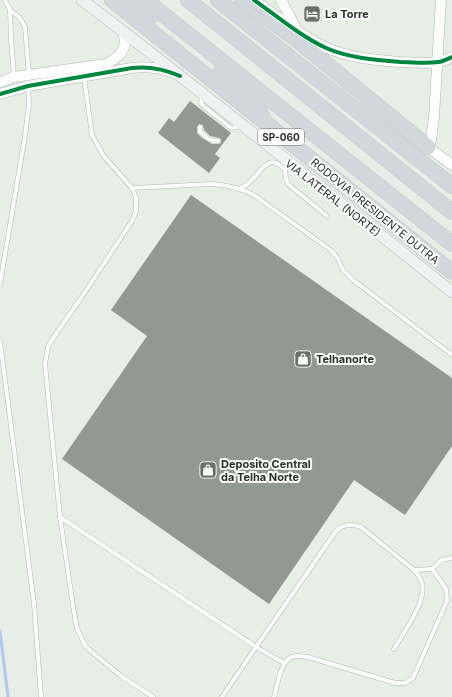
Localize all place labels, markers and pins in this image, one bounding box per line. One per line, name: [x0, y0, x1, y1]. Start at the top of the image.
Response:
hotel icon: La Torre: [302, 4, 322, 24]
place label: La Torre: [325, 7, 369, 21]
shop icon: Telhanorte: [293, 349, 313, 369]
place label: Telhanorte: [316, 352, 374, 366]
place label: Deposito Central da Telha Norte: [221, 457, 311, 484]
shop icon: Deposito Central da Telha Norte: [198, 460, 218, 480]

